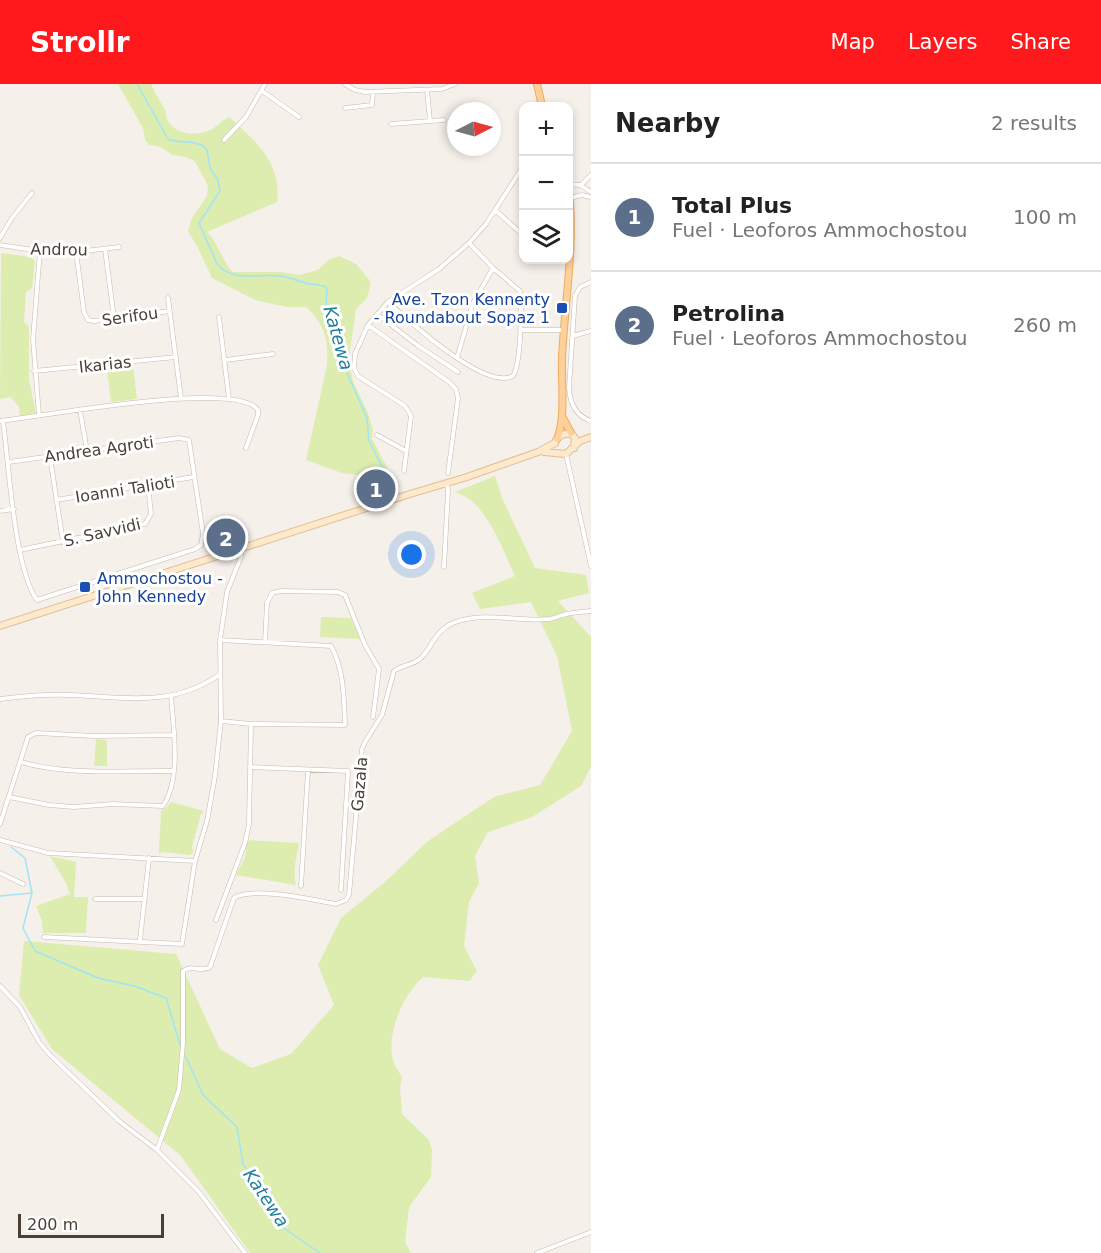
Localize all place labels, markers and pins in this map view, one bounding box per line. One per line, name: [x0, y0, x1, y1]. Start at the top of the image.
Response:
place label: Ave. Tzon Kennenty - Roundabout Sopaz 1: [374, 290, 550, 327]
marker: Ave. Tzon Kennenty - Roundabout Sopaz 1: [555, 301, 569, 315]
pin: 1: [356, 466, 395, 512]
pin: 2: [206, 516, 246, 560]
place label: Ammochostou - John Kennedy: [96, 569, 223, 606]
marker: Ammochostou - John Kennedy: [78, 580, 92, 594]

